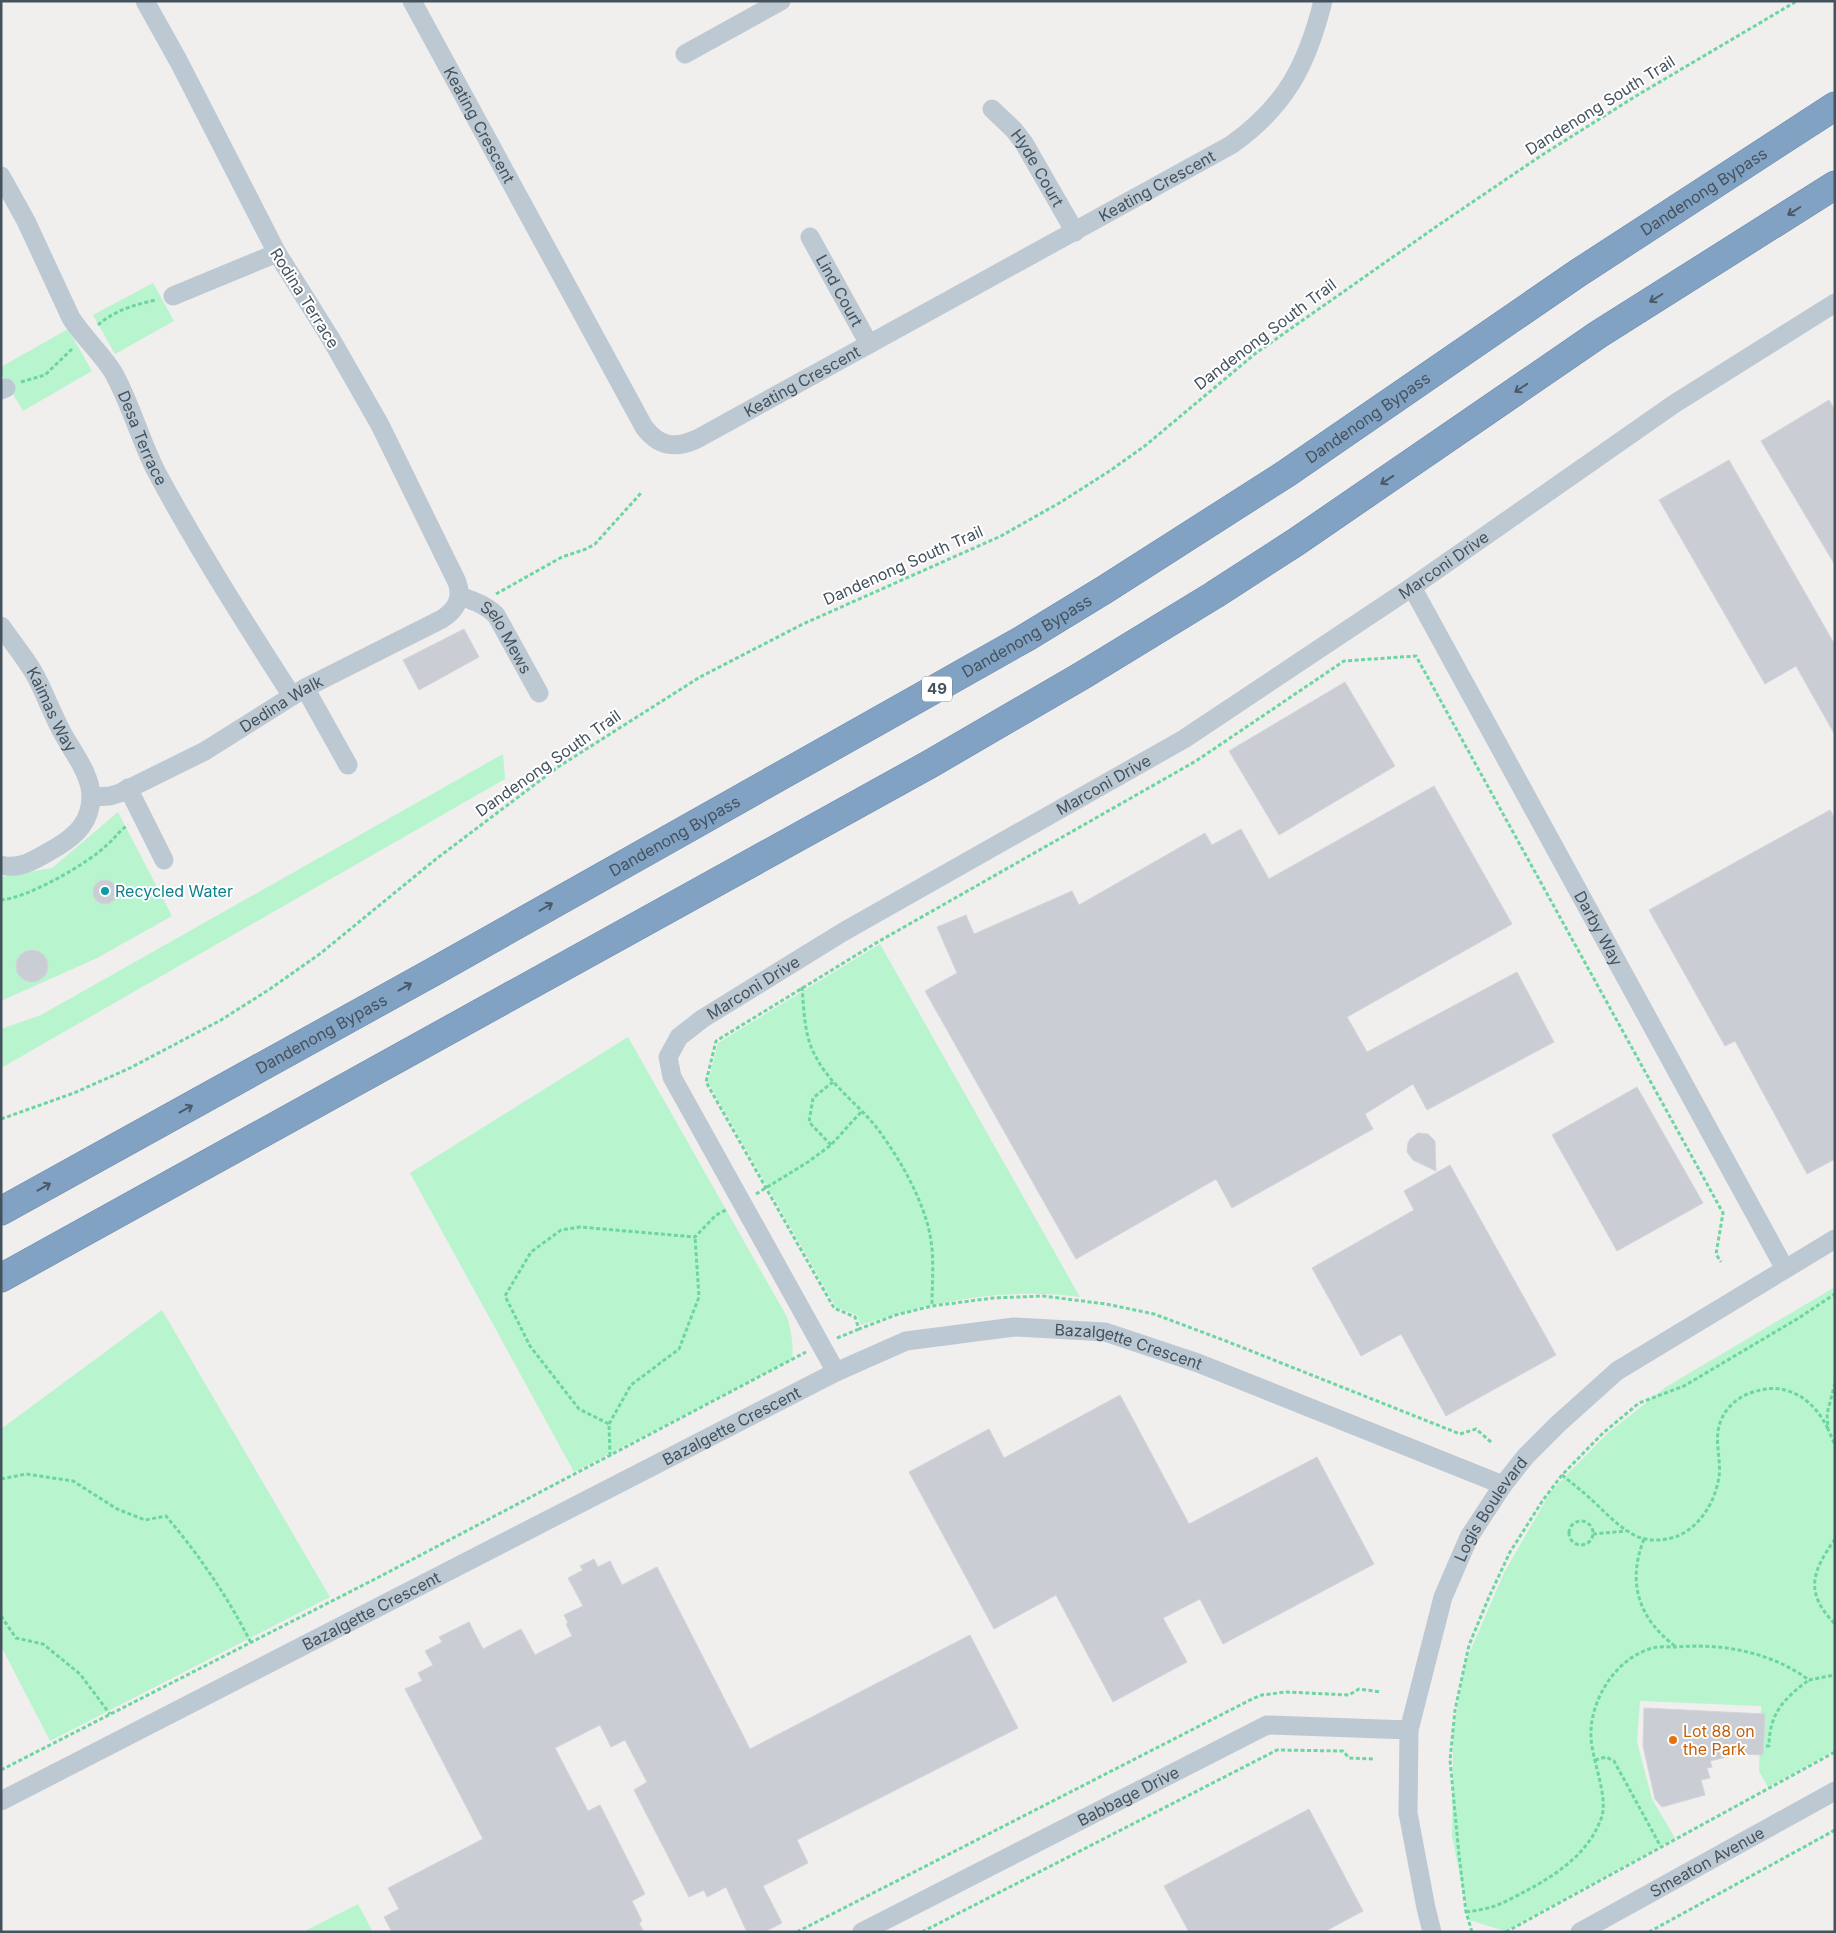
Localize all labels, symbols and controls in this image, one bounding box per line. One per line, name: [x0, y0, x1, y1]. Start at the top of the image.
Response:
street label: Dandenong South Trail: [1522, 51, 1678, 159]
street label: Keating Crescent: [440, 63, 519, 187]
street label: Hyde Court: [1007, 125, 1068, 210]
street label: Dandenong Bypass: [1636, 143, 1771, 240]
street label: Keating Crescent: [1095, 146, 1218, 226]
one-way arrow: [1787, 206, 1801, 216]
street label: Rodina Terrace: [266, 244, 344, 352]
street label: Lind Court: [812, 251, 867, 330]
street label: Dandenong South Trail: [1190, 274, 1340, 394]
one-way arrow: [1650, 293, 1664, 303]
street label: Keating Crescent: [740, 341, 864, 421]
street label: Dandenong Bypass: [1301, 368, 1434, 467]
one-way arrow: [1514, 383, 1528, 393]
street label: Desa Terrace: [114, 387, 172, 489]
one-way arrow: [1380, 475, 1394, 485]
street label: Dandenong South Trail: [820, 521, 986, 609]
street label: Marconi Drive: [1395, 527, 1493, 603]
street label: Dandenong Bypass: [958, 590, 1095, 682]
street label: Selo Mews: [477, 596, 536, 677]
street label: Kaimas Way: [23, 663, 81, 756]
street label: Dedina Walk: [236, 671, 326, 737]
road number: 49: [922, 676, 952, 702]
street label: Dandenong South Trail: [472, 705, 624, 821]
street label: Marconi Drive: [1053, 750, 1154, 819]
street label: Dandenong Bypass: [605, 791, 744, 881]
place label: Recycled Water: [115, 881, 233, 901]
marker: Recycled Water: [99, 885, 111, 897]
street label: Darby Way: [1570, 887, 1627, 969]
one-way arrow: [539, 902, 553, 912]
street label: Marconi Drive: [703, 951, 803, 1024]
one-way arrow: [397, 982, 412, 992]
street label: Dandenong Bypass: [252, 989, 391, 1078]
one-way arrow: [179, 1103, 193, 1113]
one-way arrow: [36, 1182, 51, 1191]
street label: Bazalgette Crescent: [1054, 1319, 1205, 1374]
street label: Bazalgette Crescent: [659, 1382, 804, 1470]
street label: Logis Boulevard: [1450, 1453, 1532, 1565]
street label: Bazalgette Crescent: [299, 1567, 443, 1655]
place label: Lot 88 on the Park: [1683, 1721, 1755, 1759]
marker: Lot 88 on the Park: [1667, 1734, 1679, 1746]
street label: Babbage Drive: [1074, 1762, 1182, 1830]
street label: Smeaton Avenue: [1646, 1822, 1768, 1901]

